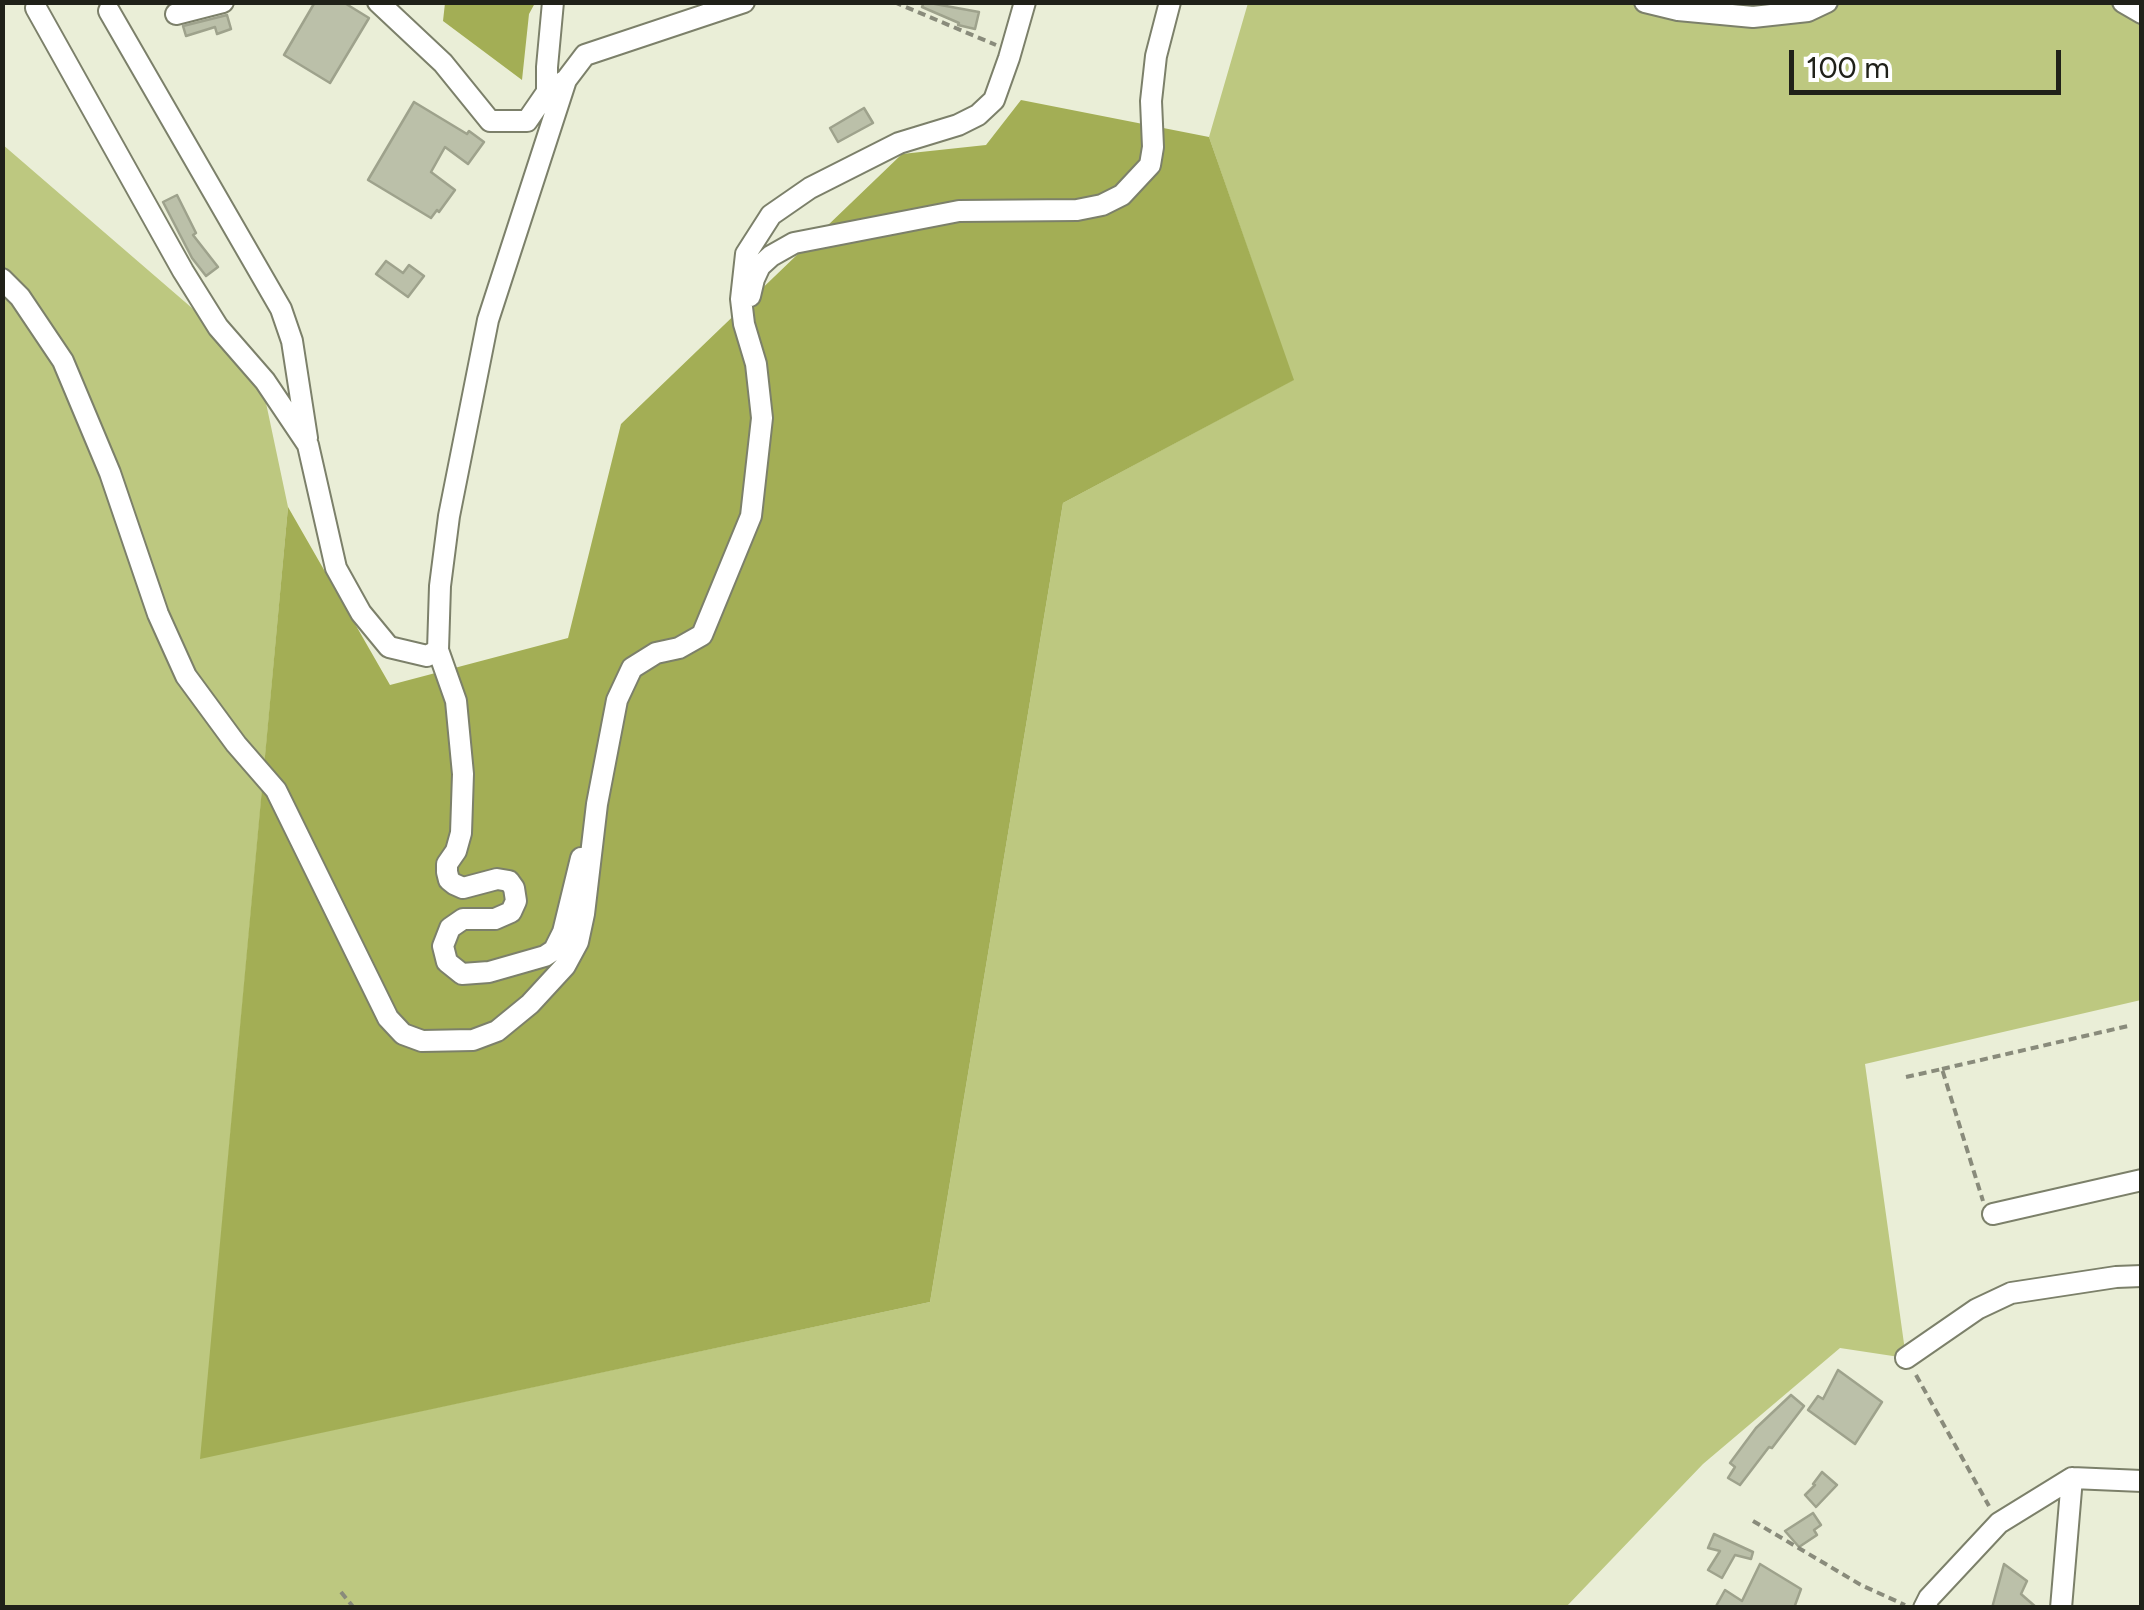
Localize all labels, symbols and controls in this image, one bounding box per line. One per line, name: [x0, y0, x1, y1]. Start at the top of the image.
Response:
scale bar: [1794, 30, 2066, 92]
text: 100 m: [1806, 49, 1890, 86]

